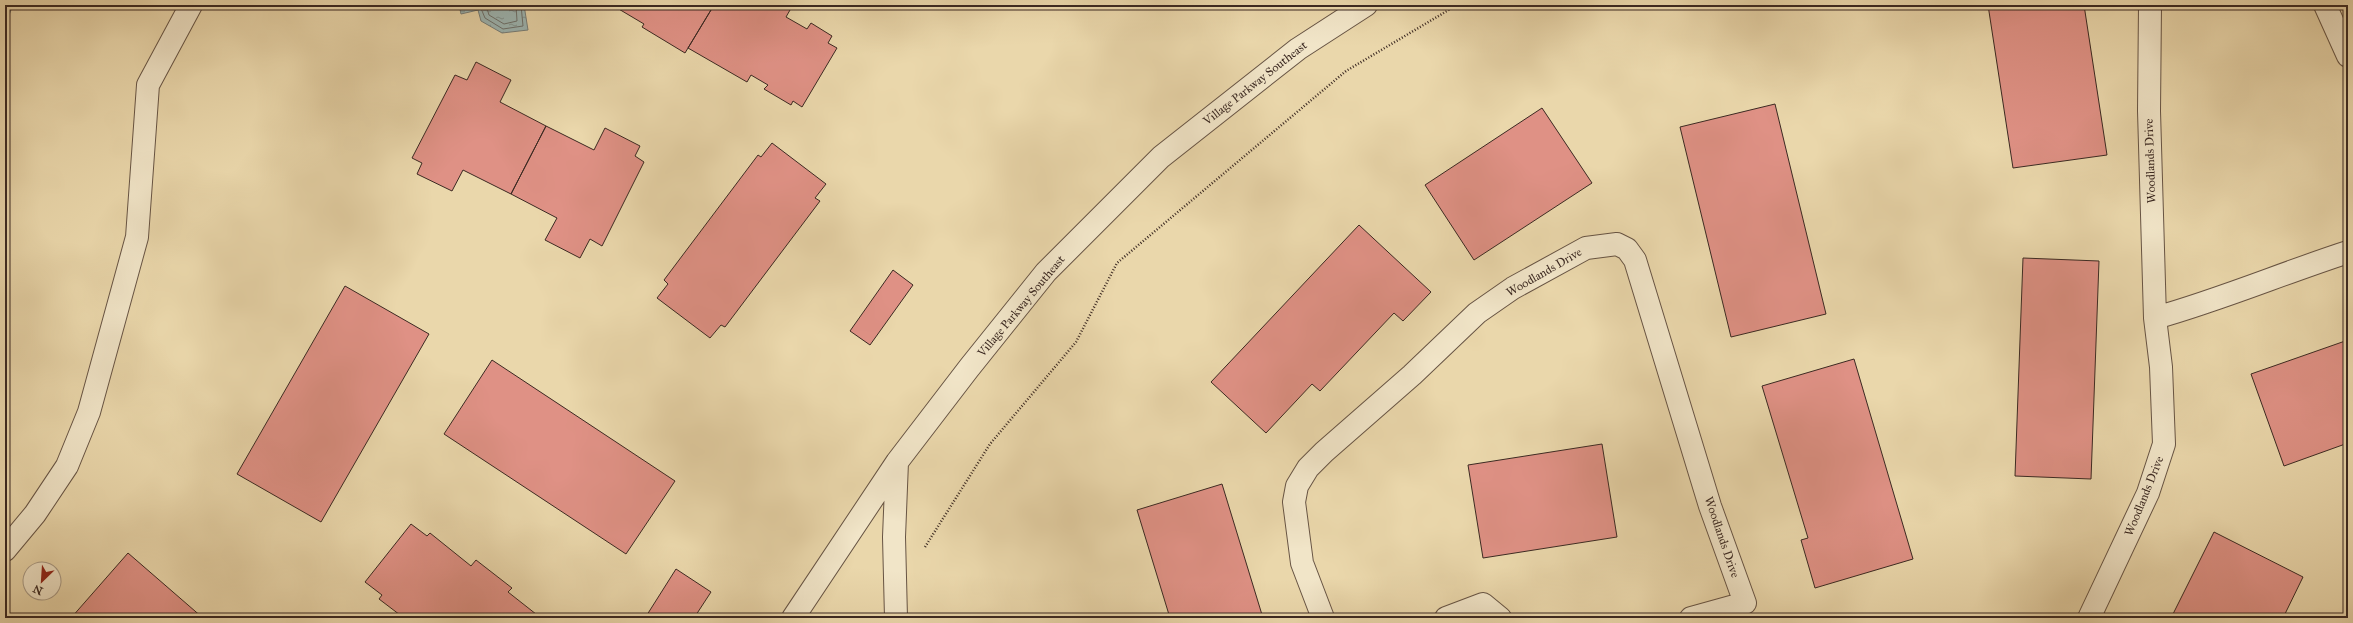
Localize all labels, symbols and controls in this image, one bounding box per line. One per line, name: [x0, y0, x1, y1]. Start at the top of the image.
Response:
street label: Village Parkway Southeast: [1199, 38, 1311, 129]
street label: Woodlands Drive: [2142, 118, 2158, 204]
street label: Woodlands Drive: [1504, 245, 1584, 299]
street label: Village Parkway Southeast: [974, 252, 1069, 361]
street label: Woodlands Drive: [2122, 454, 2166, 538]
street label: Woodlands Drive: [1702, 495, 1742, 579]
north arrow: [22, 561, 62, 601]
text: N: [30, 581, 45, 597]

